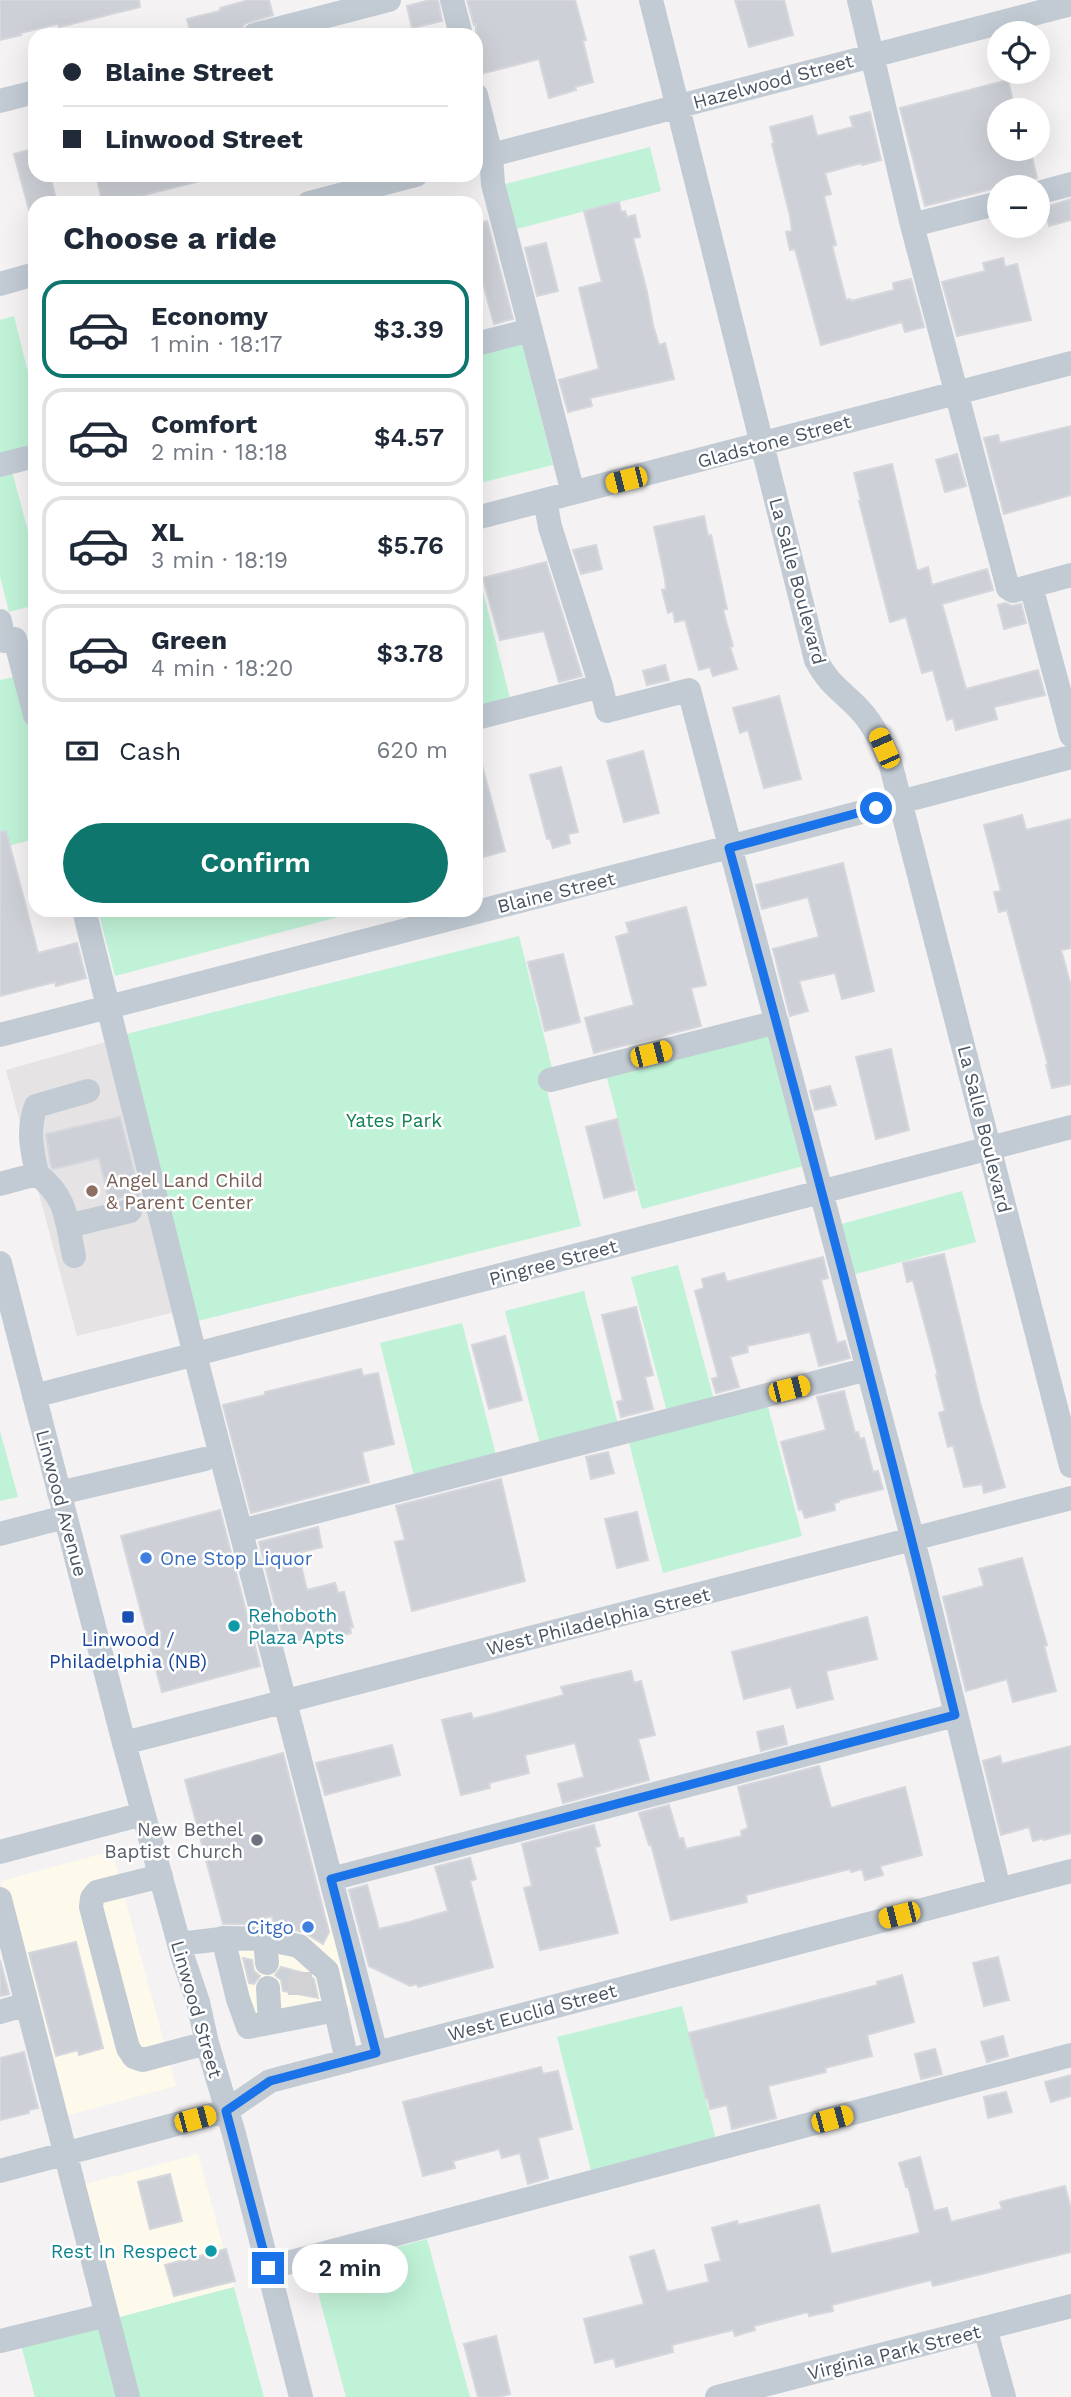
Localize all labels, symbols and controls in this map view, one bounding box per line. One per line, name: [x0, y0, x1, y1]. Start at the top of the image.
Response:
map controls: [987, 21, 1050, 238]
button: locate: [987, 21, 1050, 84]
street label: Hazelwood Street: [690, 49, 856, 114]
text: Blaine Street: [105, 57, 273, 87]
button: +: [987, 98, 1050, 161]
text: Linwood Street: [105, 124, 303, 154]
button: −: [987, 175, 1050, 238]
text: Choose a ride: [63, 219, 277, 257]
icon: car: [67, 298, 130, 361]
text: Economy: [151, 301, 268, 331]
text: $3.39: [374, 314, 444, 344]
text: 1 min · 18:17: [151, 331, 282, 358]
icon: car: [67, 406, 130, 469]
text: Comfort: [151, 409, 257, 439]
street label: Gladstone Street: [695, 410, 853, 473]
text: $4.57: [374, 422, 444, 452]
text: 2 min · 18:18: [151, 439, 288, 466]
car: [604, 465, 649, 495]
street label: La Salle Boulevard: [764, 495, 831, 667]
icon: car: [67, 514, 130, 577]
text: XL: [151, 517, 184, 547]
text: $5.76: [377, 530, 444, 560]
text: 3 min · 18:19: [151, 547, 288, 574]
icon: car: [67, 622, 130, 685]
text: Green: [151, 625, 227, 655]
text: $3.78: [377, 638, 444, 668]
text: 4 min · 18:20: [151, 655, 293, 682]
car: [866, 725, 903, 771]
icon: cash: [63, 732, 101, 770]
text: Cash: [119, 736, 181, 766]
text: 620 m: [377, 737, 448, 764]
route start: [860, 792, 892, 824]
button: Confirm: [63, 823, 448, 903]
street label: Blaine Street: [495, 867, 617, 918]
car: [629, 1039, 674, 1069]
street label: La Salle Boulevard: [953, 1043, 1016, 1215]
park label: Yates Park: [346, 1109, 442, 1132]
place label: Angel Land Child & Parent Center: [106, 1169, 263, 1214]
marker: Angel Land Child & Parent Center: [84, 1183, 100, 1199]
street label: Pingree Street: [487, 1234, 620, 1291]
car: [767, 1374, 812, 1404]
street label: Linwood Avenue: [31, 1427, 92, 1579]
place label: One Stop Liquor: [160, 1547, 313, 1570]
marker: One Stop Liquor: [138, 1550, 154, 1566]
street label: West Philadelphia Street: [484, 1583, 712, 1660]
place label: Rehoboth Plaza Apts: [248, 1604, 345, 1649]
marker: Linwood / Philadelphia (NB): [120, 1609, 136, 1625]
marker: Rehoboth Plaza Apts: [226, 1618, 242, 1634]
place label: Linwood / Philadelphia (NB): [49, 1628, 207, 1673]
place label: New Bethel Baptist Church: [104, 1818, 243, 1863]
marker: New Bethel Baptist Church: [249, 1832, 265, 1848]
car: [877, 1900, 922, 1930]
place label: Citgo: [246, 1916, 294, 1939]
marker: Citgo: [300, 1919, 316, 1935]
street label: Linwood Street: [166, 1938, 227, 2081]
street label: West Euclid Street: [445, 1979, 619, 2046]
car: [172, 2103, 219, 2135]
car: [809, 2103, 856, 2135]
place label: Rest In Respect: [51, 2240, 197, 2263]
marker: Rest In Respect: [203, 2243, 219, 2259]
callout: 2 min: [292, 2244, 408, 2292]
route end: [252, 2252, 284, 2284]
text: 2 min: [318, 2255, 382, 2282]
street label: Virginia Park Street: [805, 2320, 983, 2385]

